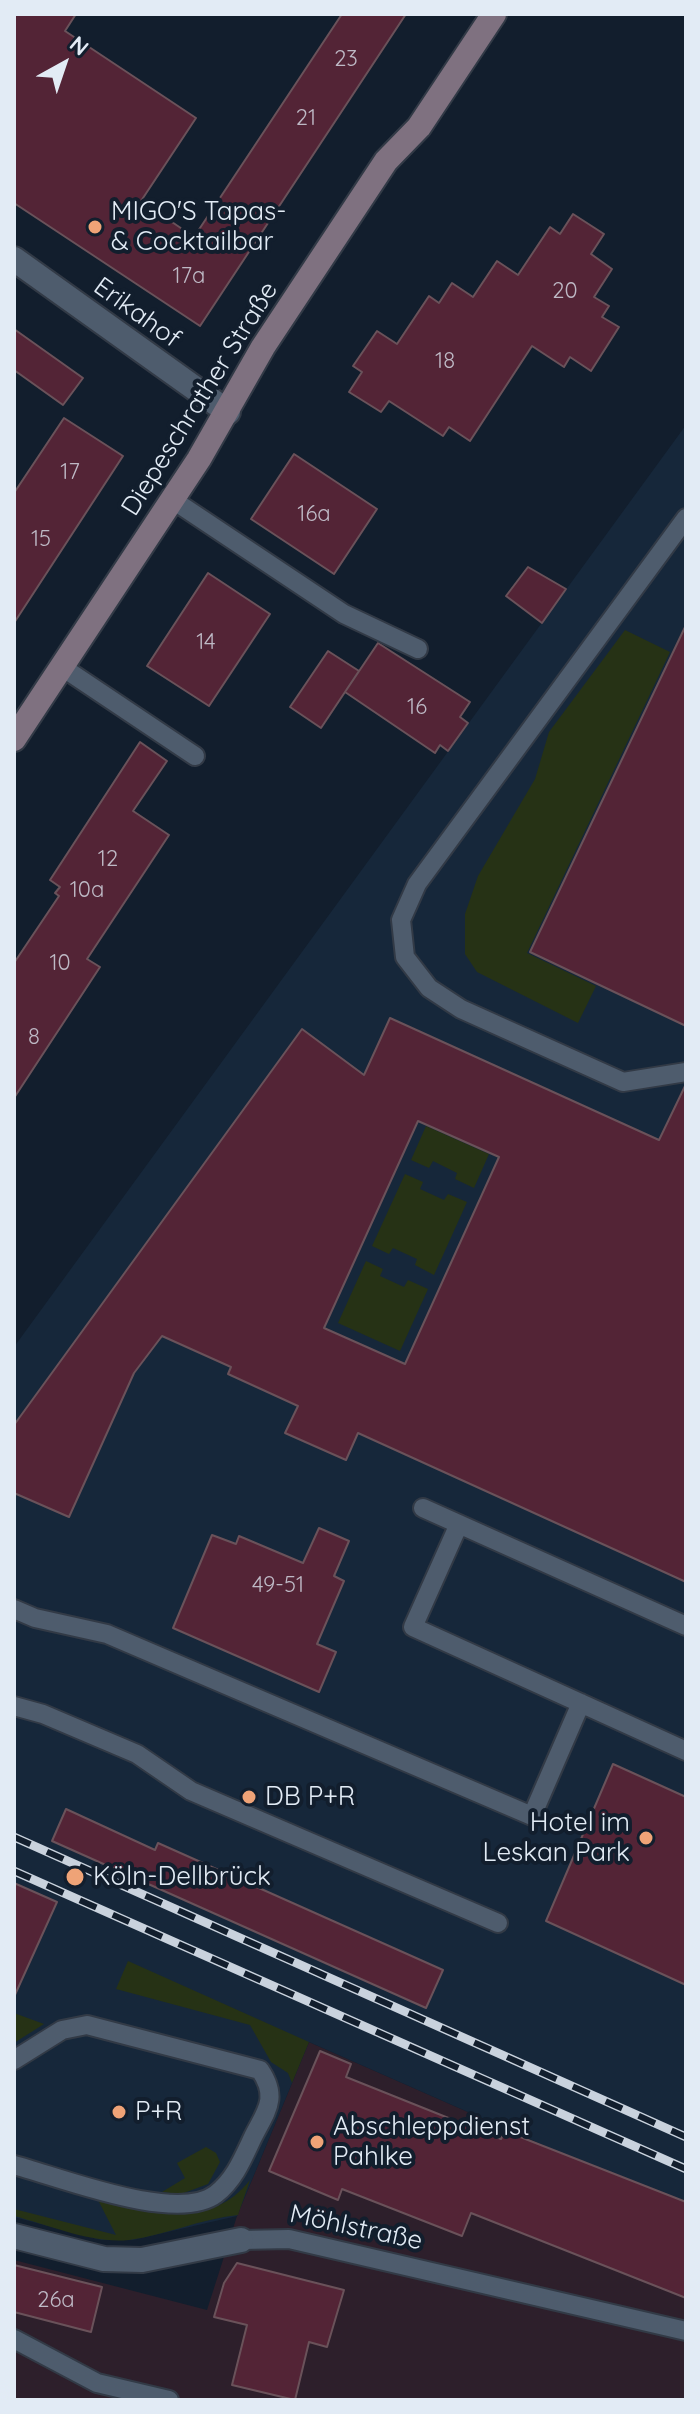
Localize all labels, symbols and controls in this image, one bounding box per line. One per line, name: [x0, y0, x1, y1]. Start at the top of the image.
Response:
north arrow: [24, 24, 104, 104]
text: N: [64, 30, 95, 62]
house number: 23: [334, 46, 358, 72]
house number: 21: [296, 105, 316, 131]
place label: MIGO'S Tapas- & Cocktailbar: [111, 196, 286, 258]
marker: MIGO'S Tapas- & Cocktailbar: [86, 218, 104, 236]
house number: 17a: [173, 263, 205, 289]
street label: Erikahof: [87, 271, 187, 355]
street label: Diepeschrather Straße: [115, 276, 285, 522]
house number: 20: [552, 278, 578, 304]
house number: 18: [435, 348, 455, 374]
house number: 17: [60, 459, 80, 485]
house number: 16a: [297, 501, 331, 527]
house number: 15: [31, 526, 51, 552]
house number: 14: [196, 629, 216, 655]
house number: 16: [407, 694, 427, 720]
house number: 12: [98, 846, 118, 872]
house number: 10a: [70, 877, 104, 903]
house number: 10: [49, 950, 71, 976]
house number: 8: [28, 1024, 40, 1050]
house number: 49-51: [252, 1572, 304, 1598]
place label: DB P+R: [265, 1781, 355, 1813]
marker: DB P+R: [240, 1788, 258, 1806]
place label: Hotel im Leskan Park: [483, 1807, 630, 1868]
marker: Hotel im Leskan Park: [637, 1829, 655, 1847]
place label: Köln-Dellbrück: [93, 1861, 271, 1893]
marker: Köln-Dellbrück: [64, 1866, 86, 1888]
place label: P+R: [135, 2096, 183, 2128]
marker: P+R: [110, 2103, 128, 2121]
place label: Abschleppdienst Pahlke: [333, 2111, 530, 2172]
marker: Abschleppdienst Pahlke: [308, 2133, 326, 2151]
street label: Möhlstraße: [287, 2199, 425, 2257]
house number: 26a: [37, 2287, 75, 2313]

